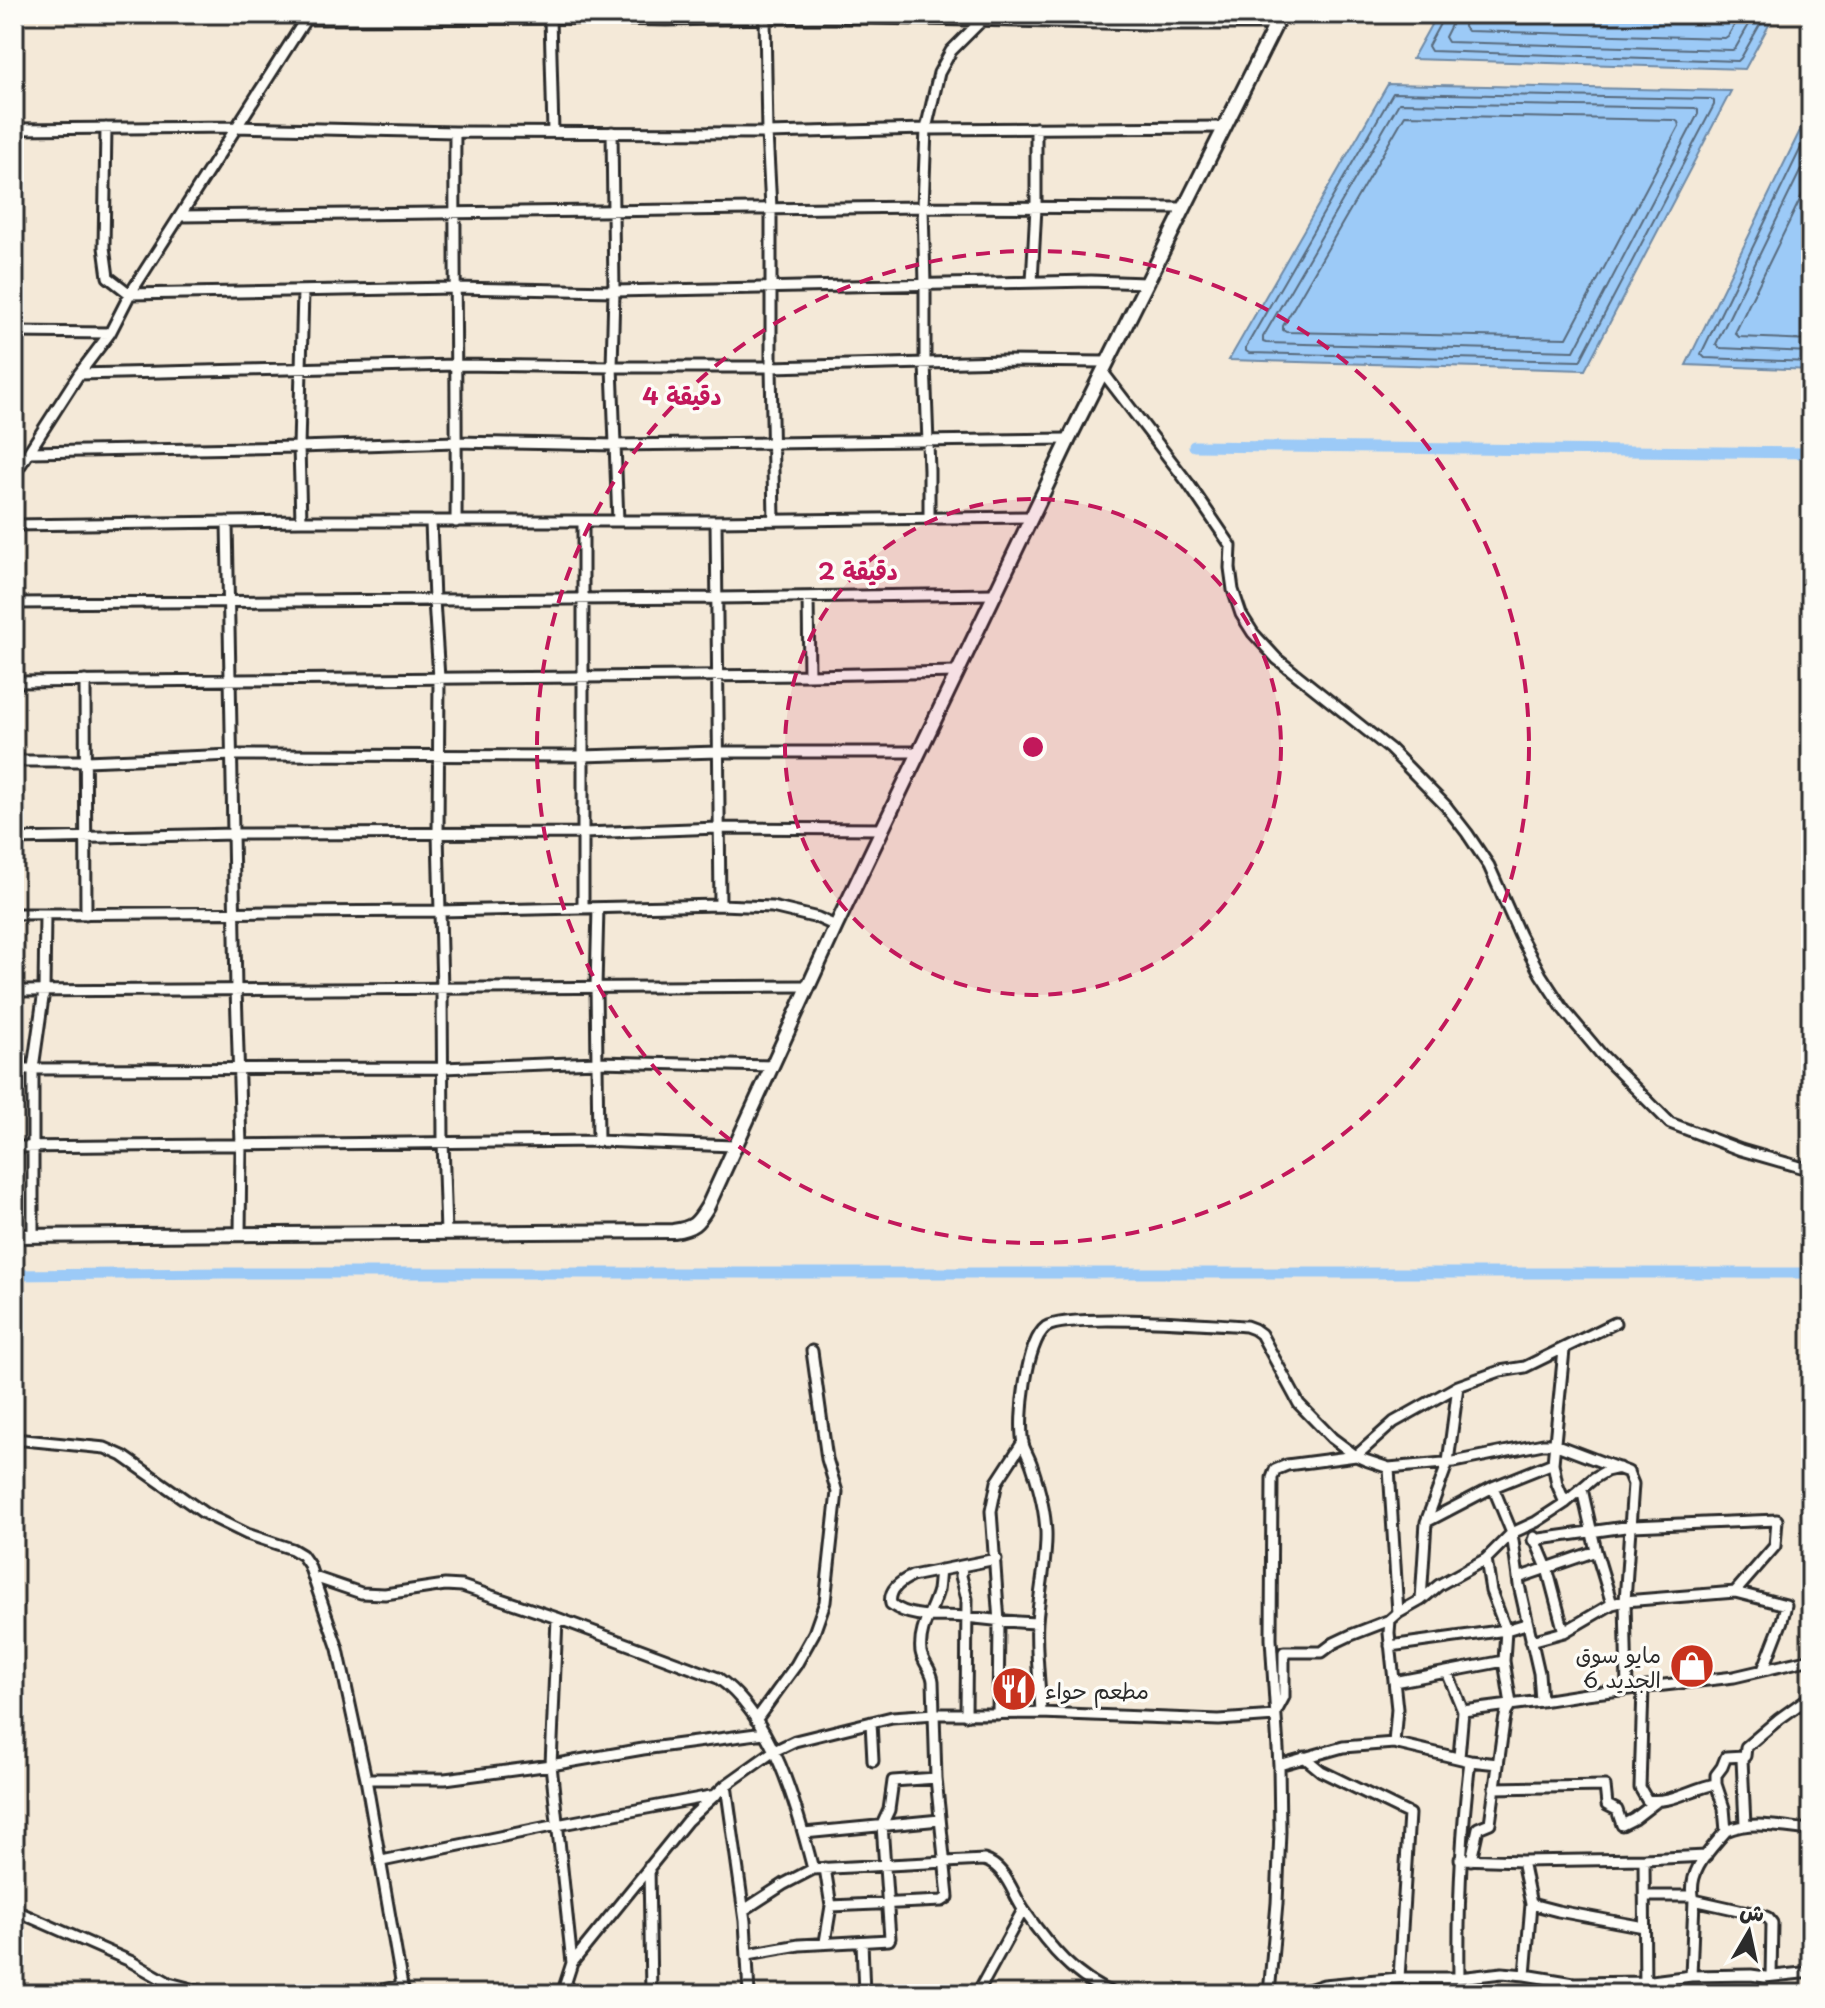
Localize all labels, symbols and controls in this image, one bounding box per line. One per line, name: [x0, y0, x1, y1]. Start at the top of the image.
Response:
text: 4 دقيقة: [642, 377, 722, 413]
text: 2 دقيقة: [818, 552, 898, 588]
centre of rings: [1019, 733, 1047, 761]
place label: مايو سوق 6 الجديد: [1576, 1637, 1661, 1695]
shop icon: مايو سوق 6 الجديد: [1668, 1642, 1716, 1690]
restaurant icon: مطعم حواء: [990, 1665, 1038, 1713]
place label: مطعم حواء: [1045, 1673, 1149, 1708]
north arrow: [1709, 1892, 1789, 1972]
text: ش: [1738, 1893, 1767, 1929]

